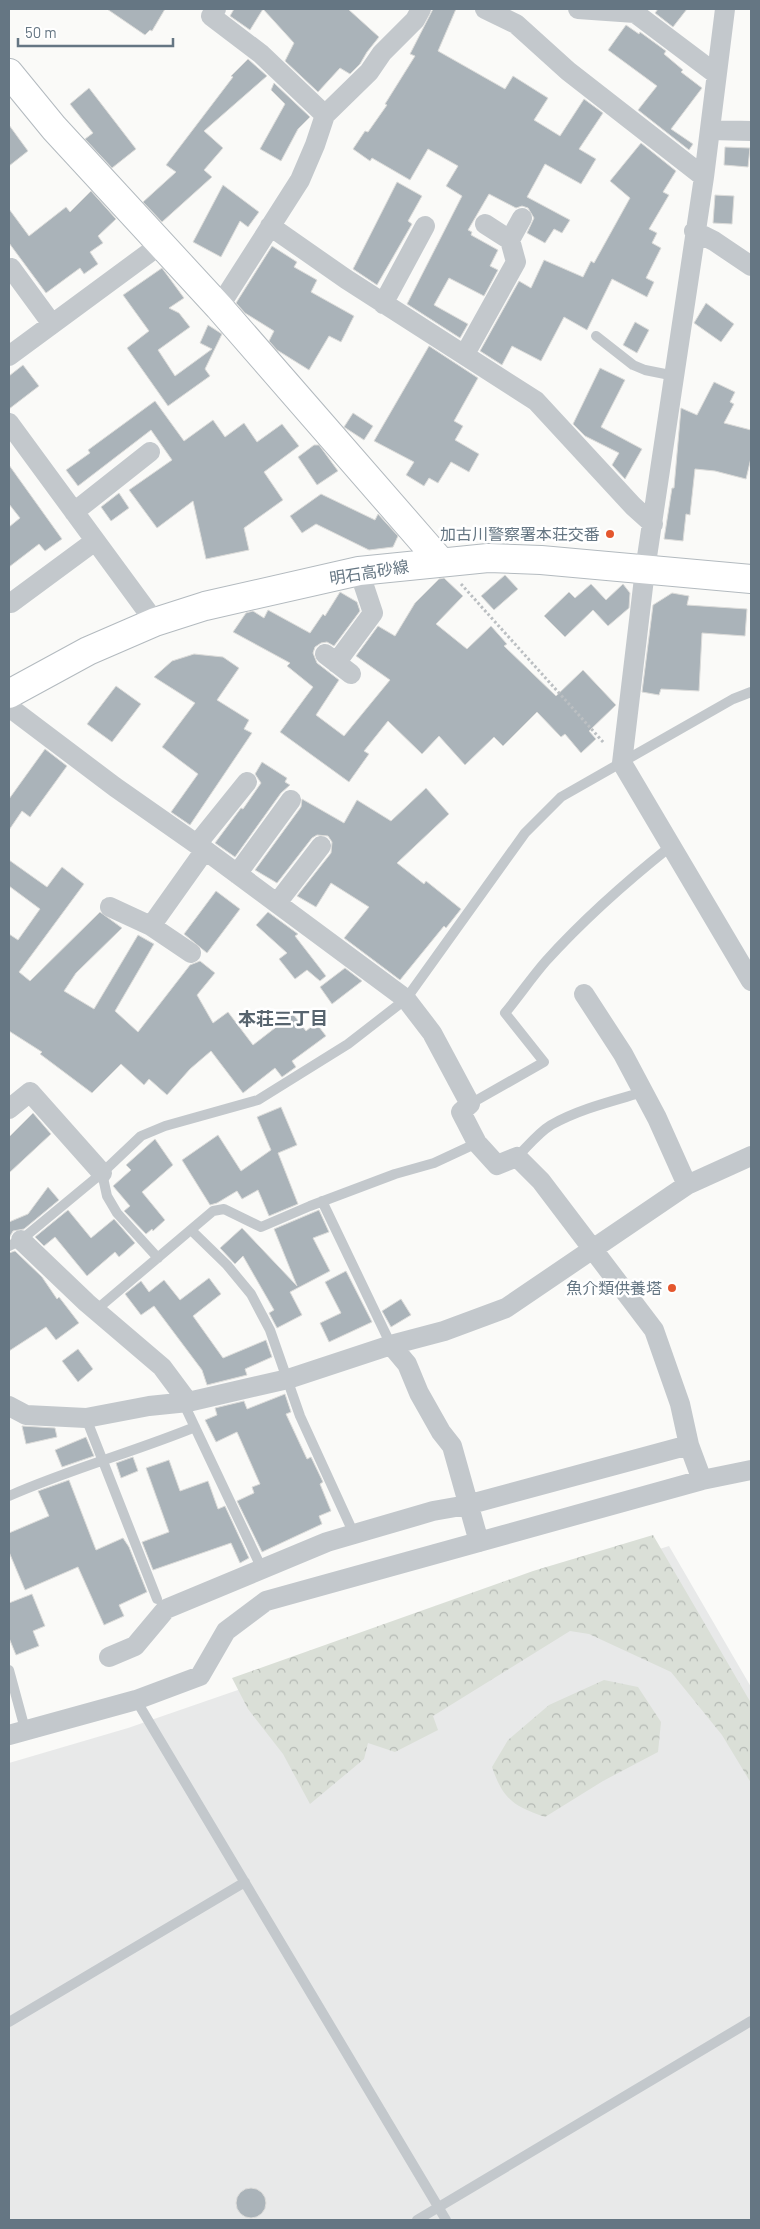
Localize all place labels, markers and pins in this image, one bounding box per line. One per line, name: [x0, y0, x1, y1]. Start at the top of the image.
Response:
place label: 加古川警察署本荘交番: [440, 524, 600, 543]
marker: 加古川警察署本荘交番: [604, 528, 616, 540]
place label: 魚介類供養塔: [566, 1278, 662, 1297]
marker: 魚介類供養塔: [666, 1282, 678, 1294]

